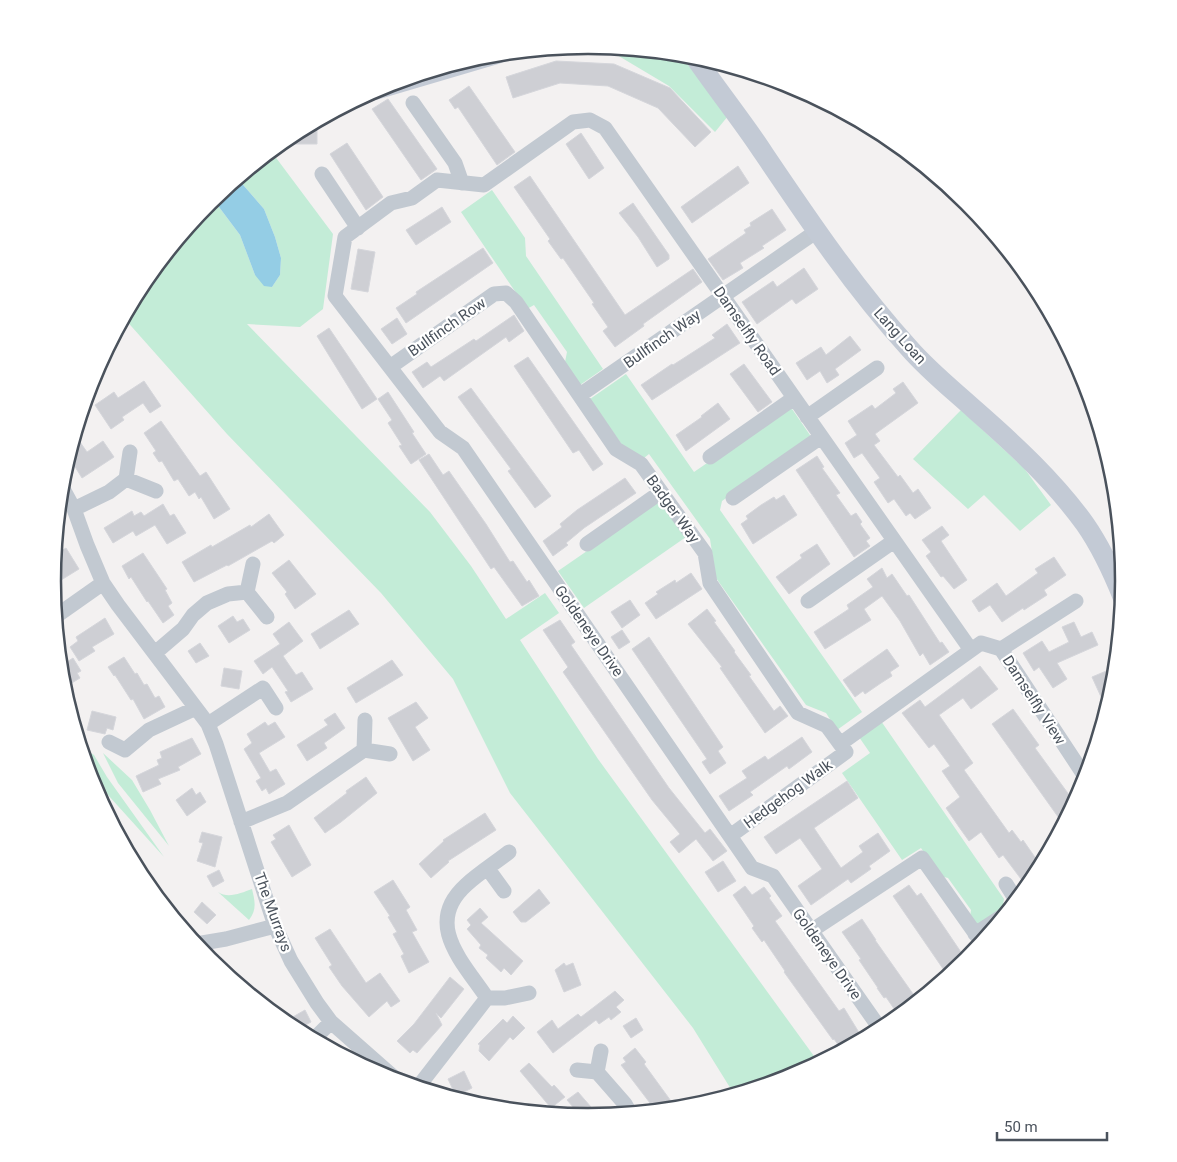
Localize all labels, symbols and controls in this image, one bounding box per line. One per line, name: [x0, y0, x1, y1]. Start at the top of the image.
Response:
street label: Damselfly Road: [710, 283, 784, 379]
street label: Bullfinch Row: [405, 294, 489, 360]
street label: Lang Loan: [870, 304, 930, 368]
street label: Bullfinch Way: [620, 306, 704, 372]
street label: Badger Way: [642, 472, 704, 546]
street label: Goldeneye Drive: [551, 582, 627, 680]
street label: Damselfly View: [999, 652, 1069, 748]
street label: Hedgehog Walk: [740, 756, 836, 832]
street label: The Murrays: [250, 870, 296, 954]
street label: Goldeneye Drive: [789, 905, 865, 1003]
scale bar: [997, 1110, 1107, 1142]
text: 50 m: [1004, 1118, 1038, 1136]

